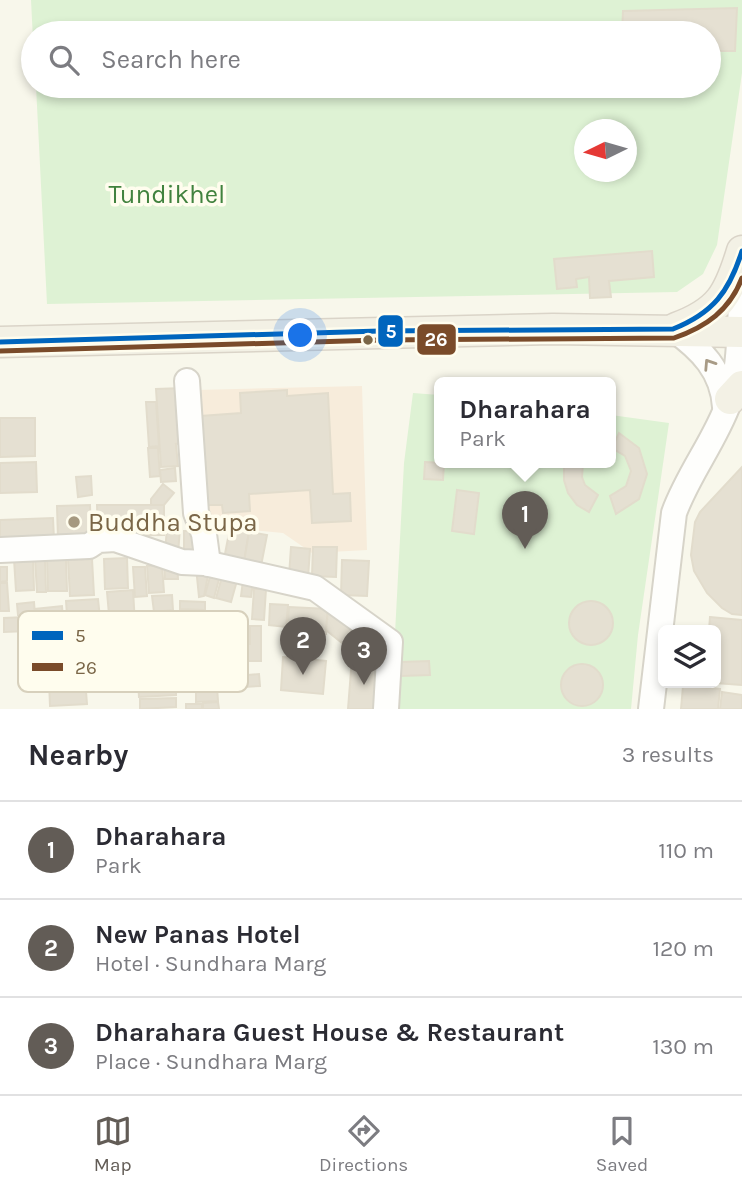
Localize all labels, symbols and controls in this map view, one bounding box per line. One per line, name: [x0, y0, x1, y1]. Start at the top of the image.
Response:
search box: [21, 21, 721, 98]
icon: search: [45, 41, 83, 79]
text: Search here: [101, 44, 241, 75]
north arrow: [574, 119, 637, 182]
park label: Tundikhel: [109, 179, 225, 210]
line badge: 5: [377, 314, 404, 348]
your location: [283, 318, 317, 352]
text: 5: [385, 321, 397, 343]
line badge: 26: [416, 323, 457, 356]
text: 26: [424, 329, 448, 351]
unlabelled marker: [361, 333, 375, 347]
one-way arrow: [705, 358, 718, 371]
popup: [434, 377, 616, 468]
text: Dharahara: [459, 394, 591, 425]
text: Park: [459, 425, 506, 452]
pin: 1: [502, 491, 548, 549]
place label: Buddha Stupa: [88, 507, 258, 538]
marker: Buddha Stupa: [66, 514, 82, 530]
legend: [18, 611, 248, 692]
pin: 2: [280, 617, 326, 675]
text: 5: [75, 625, 86, 647]
map controls: [658, 625, 721, 688]
button: layers: [658, 625, 721, 688]
pin: 3: [341, 627, 387, 685]
text: 26: [75, 657, 97, 679]
text: Nearby: [28, 737, 128, 773]
text: 3 results: [622, 741, 714, 768]
text: Dharahara: [95, 821, 227, 852]
text: 1: [47, 837, 55, 864]
text: 110 m: [658, 837, 714, 864]
text: Park: [95, 852, 142, 879]
text: New Panas Hotel: [95, 919, 301, 950]
text: 2: [44, 935, 58, 962]
text: 120 m: [652, 935, 714, 962]
text: Hotel · Sundhara Marg: [95, 950, 326, 977]
text: Dharahara Guest House & Restaurant: [95, 1017, 564, 1048]
text: 3: [44, 1033, 58, 1060]
text: 130 m: [652, 1033, 714, 1060]
text: Place · Sundhara Marg: [95, 1048, 327, 1075]
tab: Map: [94, 1112, 132, 1176]
tab: Directions: [319, 1112, 408, 1176]
tab: Saved: [596, 1112, 648, 1176]

